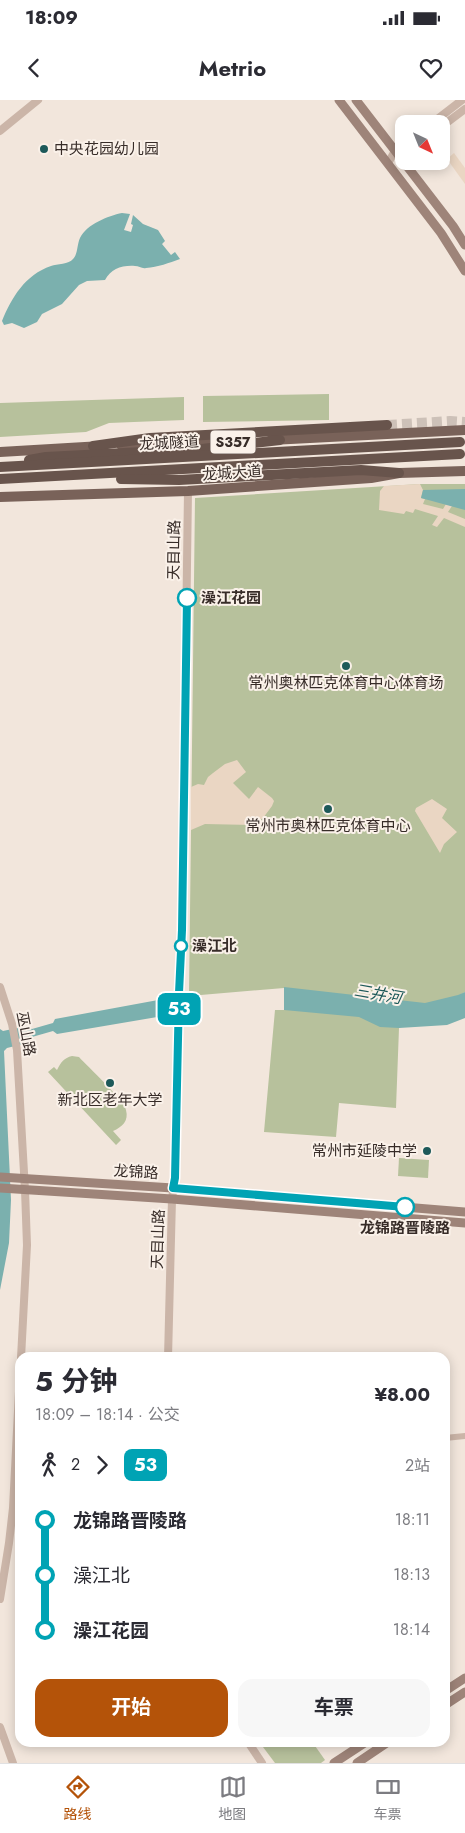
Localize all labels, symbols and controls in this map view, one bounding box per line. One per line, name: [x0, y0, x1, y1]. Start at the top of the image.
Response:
text: 18:09: [25, 4, 78, 31]
text: Metrio: [199, 52, 266, 84]
icon: back: [20, 54, 48, 82]
icon: heart: [417, 54, 445, 82]
north arrow: [395, 115, 450, 170]
map controls: [395, 115, 450, 170]
place label: 中央花园幼儿园: [54, 138, 159, 160]
marker: 中央花园幼儿园: [38, 143, 50, 155]
street label: 龙城隧道: [138, 430, 200, 456]
road number: S357: [210, 431, 256, 454]
street label: 龙城大道: [201, 460, 263, 486]
street label: 天目山路: [162, 520, 186, 580]
place label: 澡江花园: [201, 587, 261, 609]
marker: 澡江花园: [177, 588, 197, 608]
marker: 常州奥林匹克体育中心体育场: [340, 660, 352, 672]
place label: 常州奥林匹克体育中心体育场: [248, 672, 444, 694]
marker: 常州市奥林匹克体育中心: [322, 803, 334, 815]
place label: 常州市奥林匹克体育中心: [245, 815, 411, 837]
place label: 澡江北: [192, 935, 237, 957]
marker: 澡江北: [174, 939, 188, 953]
water label: 三井河: [352, 979, 407, 1010]
line badge: 53: [156, 993, 202, 1025]
text: 53: [168, 996, 190, 1022]
street label: 巫山路: [11, 1010, 41, 1058]
marker: 新北区老年大学: [104, 1077, 116, 1089]
place label: 新北区老年大学: [57, 1089, 163, 1111]
place label: 常州市延陵中学: [312, 1140, 417, 1162]
marker: 常州市延陵中学: [421, 1145, 433, 1157]
street label: 龙锦路: [113, 1160, 159, 1184]
marker: 龙锦路晋陵路: [395, 1197, 415, 1217]
street label: 天目山路: [146, 1209, 170, 1269]
place label: 龙锦路晋陵路: [360, 1217, 450, 1239]
text: 5 分钟: [35, 1361, 117, 1402]
text: ¥8.00: [374, 1381, 430, 1408]
text: 18:09 – 18:14 · 公交: [35, 1403, 180, 1426]
icon: walk: [35, 1451, 63, 1479]
icon: forward: [88, 1451, 116, 1479]
text: 53: [134, 1452, 157, 1478]
text: 2: [71, 1453, 80, 1476]
text: 2站: [405, 1454, 430, 1477]
text: 龙锦路晋陵路: [73, 1507, 187, 1534]
text: 18:11: [395, 1508, 430, 1531]
text: 澡江北: [73, 1562, 130, 1589]
text: 18:13: [393, 1563, 430, 1586]
text: 澡江花园: [73, 1617, 149, 1644]
text: 18:14: [393, 1618, 430, 1641]
button: 开始: [35, 1679, 228, 1737]
button: 车票: [238, 1679, 430, 1737]
tab: 路线: [64, 1773, 92, 1824]
tab: 地图: [219, 1773, 247, 1824]
tab: 车票: [374, 1773, 402, 1824]

